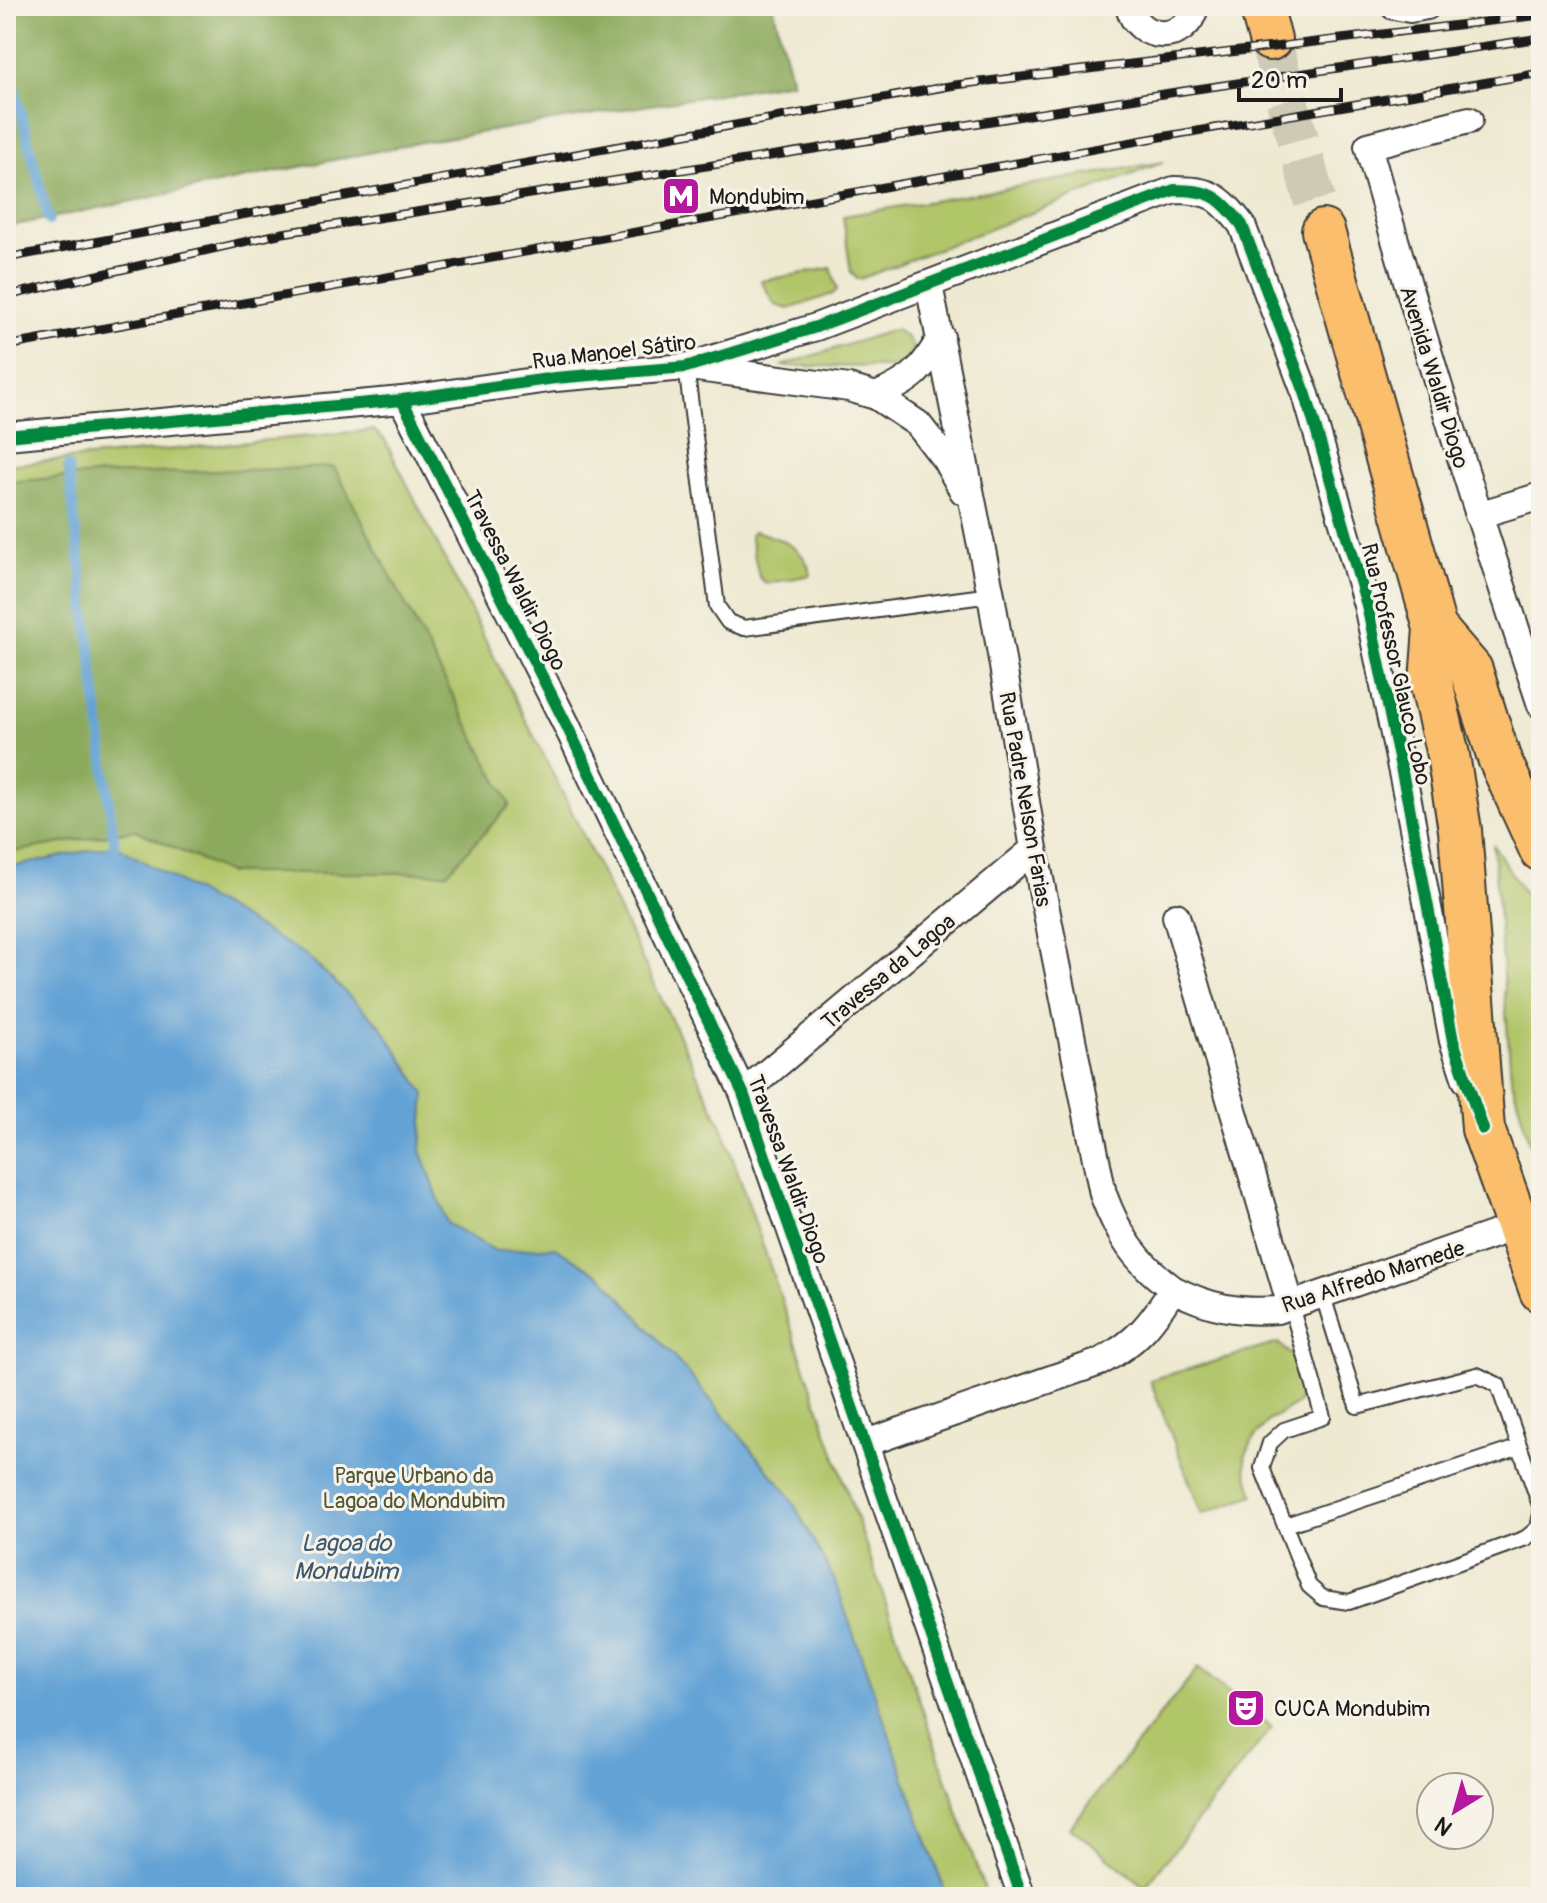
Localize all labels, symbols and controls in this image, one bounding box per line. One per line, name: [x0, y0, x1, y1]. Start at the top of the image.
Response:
scale bar: [1239, 52, 1341, 102]
text: 20 m: [1251, 66, 1307, 95]
metro station icon: Mondubim: [660, 175, 702, 217]
place label: Mondubim: [709, 183, 804, 211]
street label: Avenida Waldir Diogo: [1393, 283, 1475, 472]
street label: Rua Manoel Sátiro: [531, 328, 698, 376]
street label: Travessa Waldir Diogo: [457, 485, 573, 676]
street label: Rua Professor Glauco Lobo: [1355, 541, 1438, 788]
street label: Rua Padre Nelson Farias: [992, 690, 1058, 909]
street label: Travessa da Lagoa: [816, 907, 961, 1036]
street label: Travessa Waldir Diogo: [741, 1071, 835, 1268]
street label: Rua Alfredo Mamede: [1278, 1234, 1468, 1320]
park label: Parque Urbano da Lagoa do Mondubim: [323, 1462, 505, 1515]
water label: Lagoa do Mondubim: [294, 1529, 400, 1586]
theatre icon: CUCA Mondubim: [1225, 1687, 1267, 1729]
place label: CUCA Mondubim: [1274, 1695, 1430, 1723]
north arrow: [1415, 1771, 1495, 1851]
text: N: [1429, 1810, 1458, 1842]

